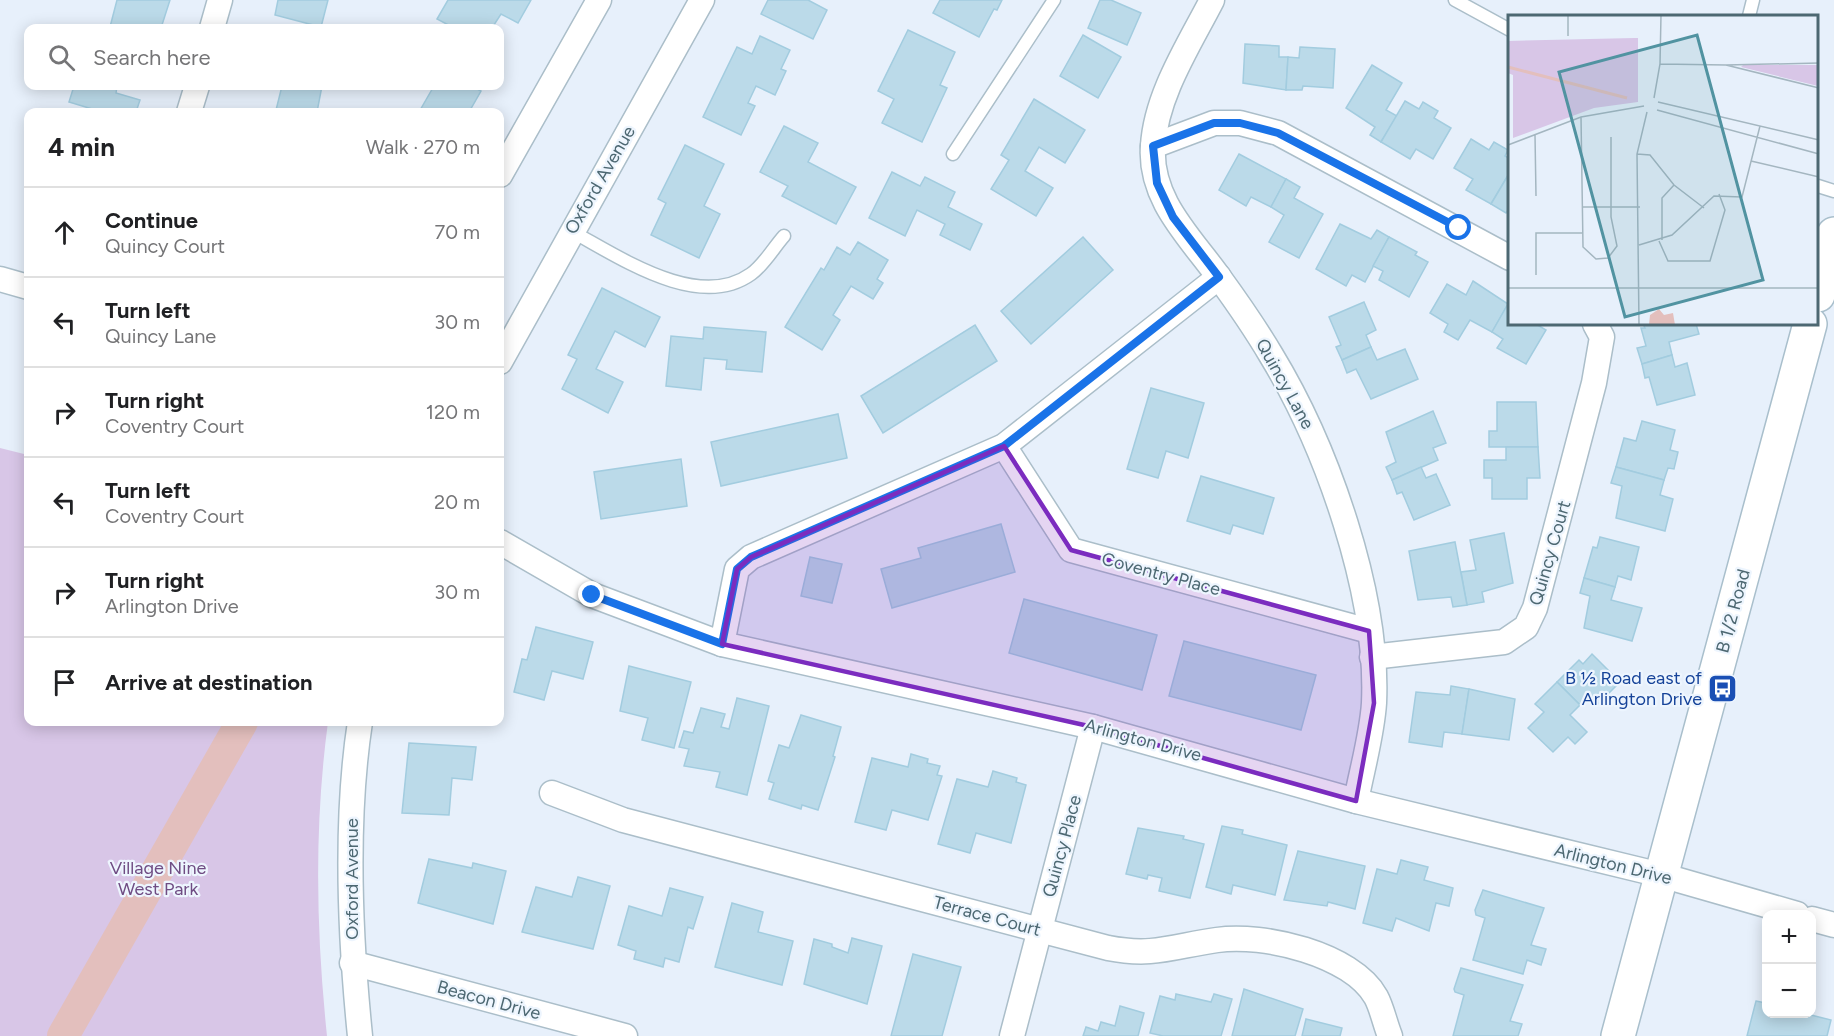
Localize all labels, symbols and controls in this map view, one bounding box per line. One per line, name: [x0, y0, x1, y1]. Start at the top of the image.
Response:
inset map: [1508, 15, 1819, 326]
search box: [24, 24, 504, 90]
icon: search: [45, 41, 78, 74]
text: Search here: [93, 44, 211, 71]
street label: Oxford Avenue: [560, 122, 640, 238]
text: 4 min: [48, 131, 115, 163]
text: Walk · 270 m: [366, 135, 480, 159]
text: Continue: [105, 207, 198, 234]
route start: [1445, 214, 1471, 240]
icon: ahead: [48, 216, 81, 249]
text: 70 m: [434, 220, 480, 244]
text: Quincy Court: [105, 234, 225, 258]
text: Turn left: [105, 297, 191, 324]
icon: left: [48, 306, 81, 339]
text: 30 m: [434, 310, 480, 334]
text: Quincy Lane: [105, 324, 216, 348]
street label: Quincy Lane: [1251, 335, 1319, 433]
text: Turn right: [105, 387, 204, 414]
icon: right: [48, 396, 81, 429]
text: 120 m: [426, 400, 480, 424]
text: Coventry Court: [105, 414, 244, 438]
text: Turn left: [105, 477, 191, 504]
icon: left: [48, 486, 81, 519]
text: 20 m: [434, 490, 480, 514]
street label: Quincy Court: [1525, 498, 1576, 608]
text: Coventry Court: [105, 504, 244, 528]
street label: Coventry Place: [1099, 548, 1223, 600]
text: Turn right: [105, 567, 204, 594]
street label: B 1/2 Road: [1711, 567, 1755, 655]
icon: right: [48, 576, 81, 609]
text: 30 m: [434, 580, 480, 604]
route end: [578, 581, 604, 607]
text: Arlington Drive: [105, 594, 239, 618]
icon: arrive: [48, 666, 81, 699]
place label: B ½ Road east of Arlington Drive: [1565, 667, 1702, 710]
text: Arrive at destination: [105, 669, 313, 696]
bus stop icon: B ½ Road east of Arlington Drive: [1707, 672, 1739, 704]
street label: Arlington Drive: [1082, 714, 1204, 766]
street label: Quincy Place: [1038, 792, 1086, 899]
street label: Oxford Avenue: [341, 818, 363, 940]
street label: Arlington Drive: [1552, 839, 1674, 889]
park label: Village Nine West Park: [110, 857, 206, 900]
street label: Terrace Court: [931, 891, 1043, 941]
map controls: [1762, 910, 1816, 1018]
button: +: [1762, 910, 1816, 964]
button: −: [1762, 964, 1816, 1018]
street label: Beacon Drive: [435, 976, 543, 1024]

